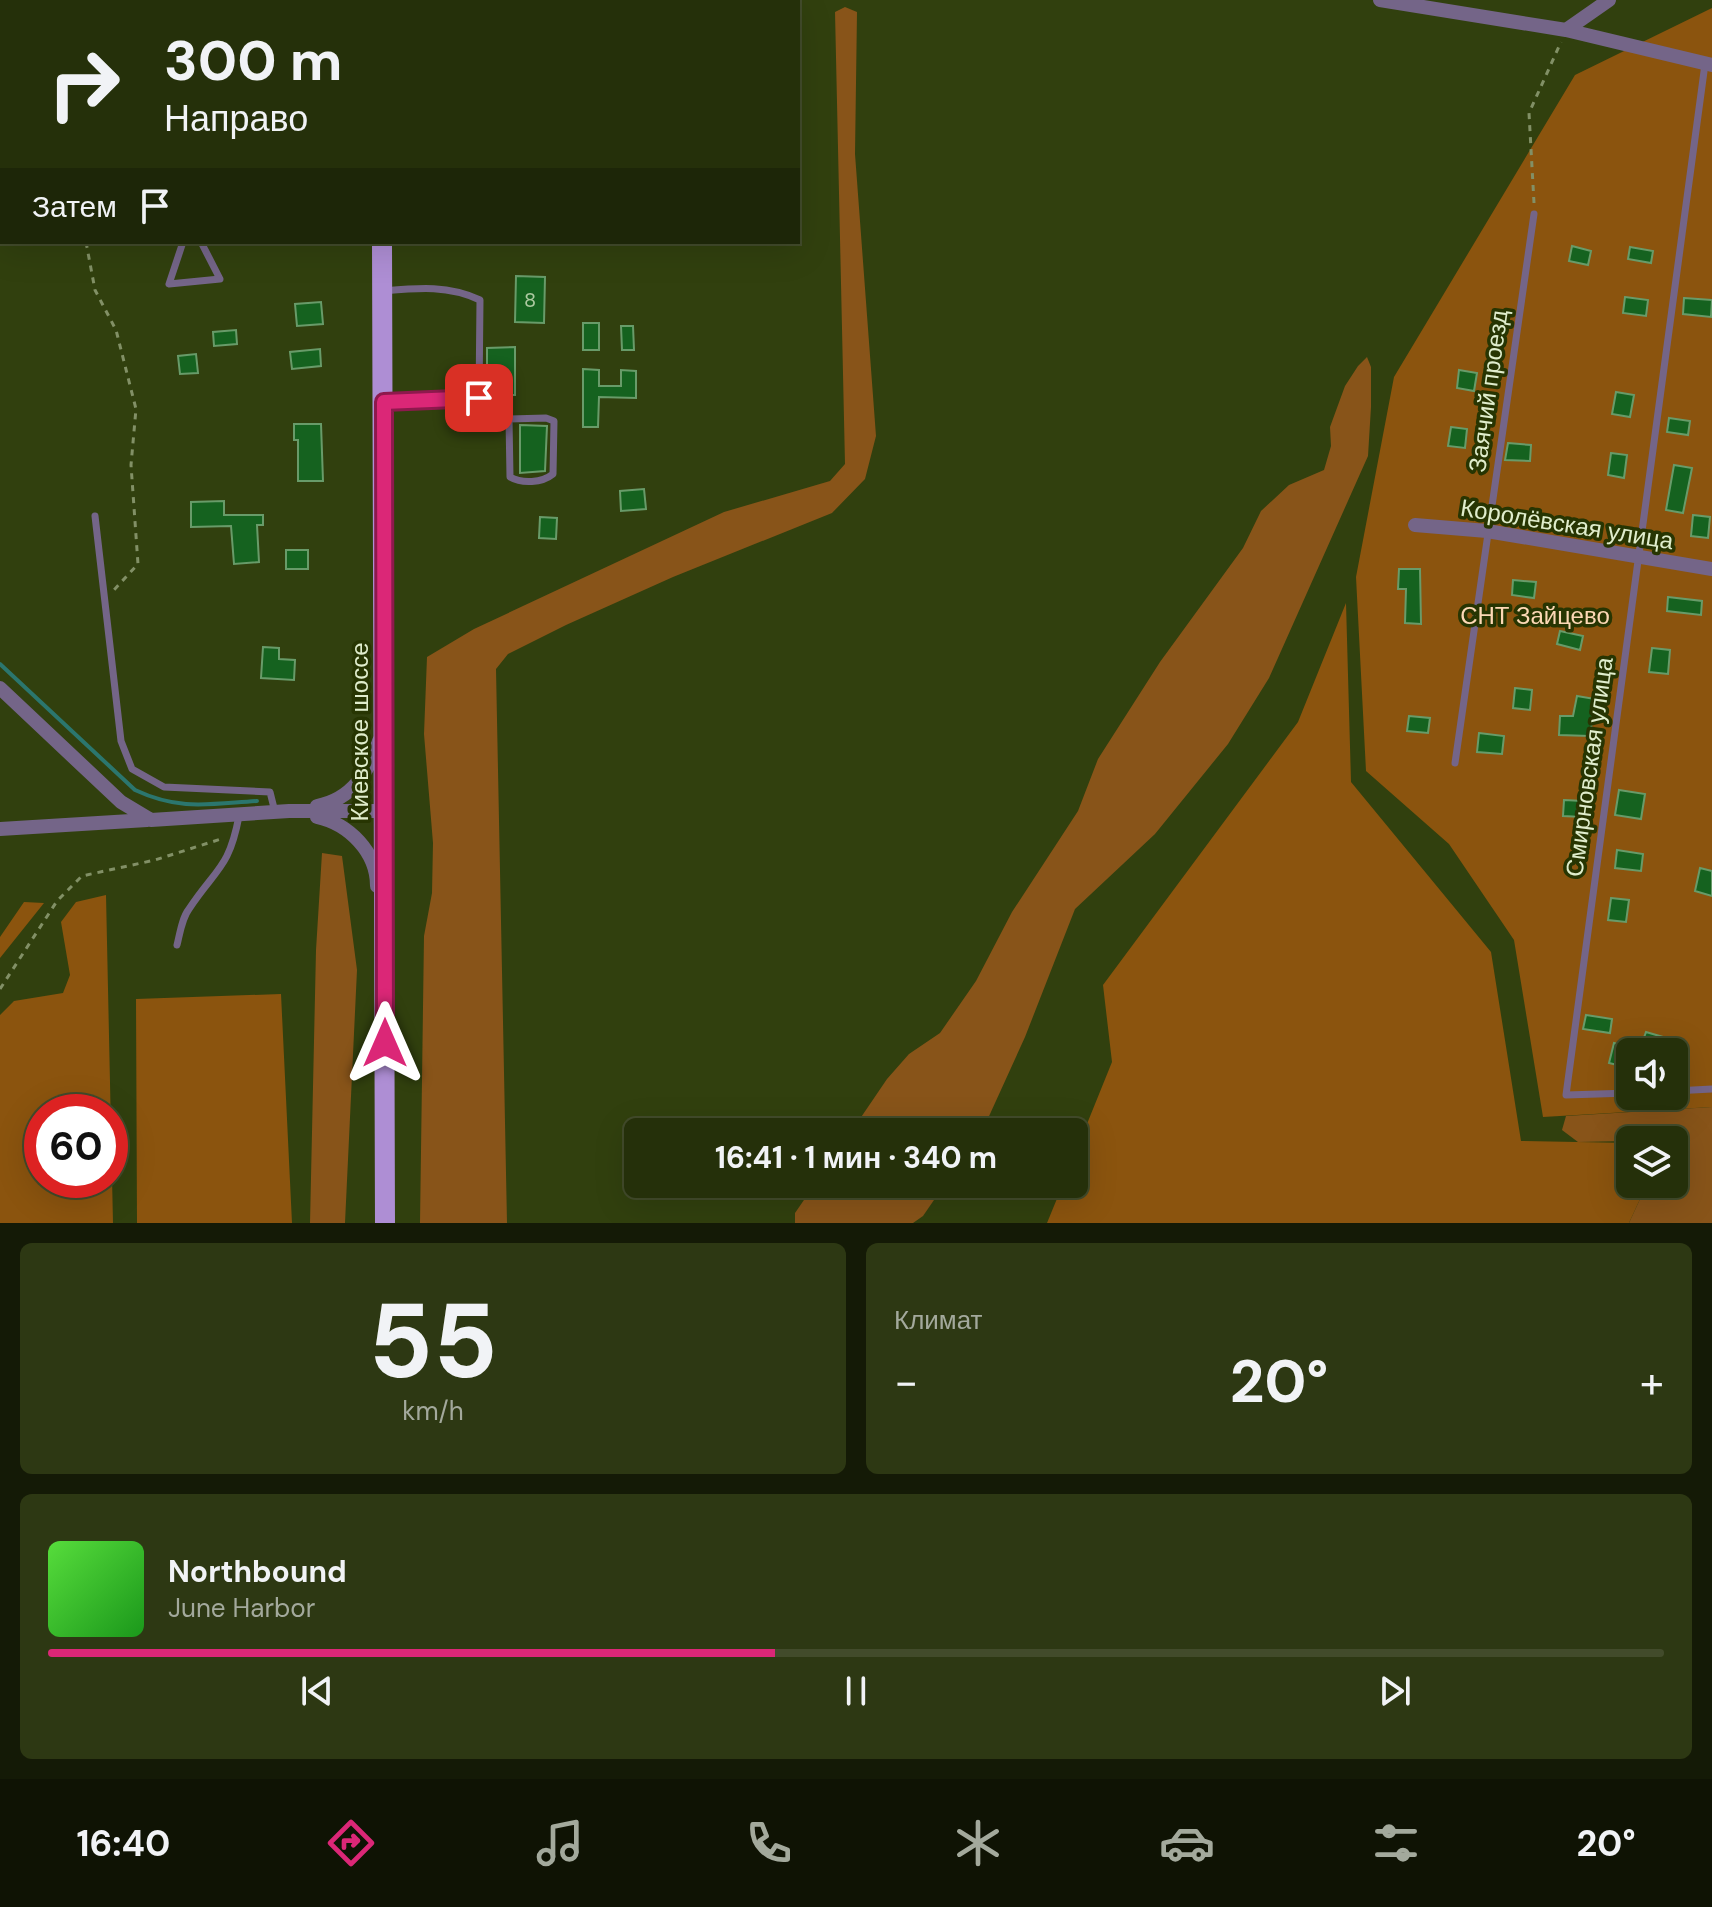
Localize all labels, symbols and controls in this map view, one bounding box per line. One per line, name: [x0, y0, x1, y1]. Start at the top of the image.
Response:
text: 300 m: [164, 24, 342, 97]
icon: right: [32, 32, 136, 136]
text: Направо: [164, 95, 308, 142]
icon: arrive: [133, 184, 177, 228]
text: Затем: [32, 187, 117, 226]
house number: 8: [524, 287, 536, 313]
street label: Заячий проезд: [1461, 308, 1515, 474]
pin: [445, 364, 513, 432]
icon: arrive: [457, 376, 501, 420]
street label: Королёвская улица: [1458, 492, 1676, 556]
park label: СНТ Зайцево: [1460, 600, 1610, 631]
street label: Киевское шоссе: [344, 642, 375, 822]
street label: Смирновская улица: [1558, 655, 1620, 879]
position arrow: [343, 1001, 427, 1085]
map controls: [1616, 1038, 1688, 1198]
button: sound: [1616, 1038, 1688, 1110]
speed limit sign: 60: [24, 1094, 128, 1198]
button: layers: [1616, 1126, 1688, 1198]
text: 16:41 · 1 мин · 340 m: [715, 1138, 997, 1177]
text: 55: [368, 1274, 498, 1409]
text: Климат: [894, 1303, 983, 1337]
text: 20°: [1230, 1342, 1328, 1421]
text: −: [894, 1353, 918, 1411]
text: +: [1640, 1353, 1664, 1411]
text: km/h: [402, 1394, 464, 1428]
text: Northbound: [168, 1552, 347, 1591]
text: June Harbor: [168, 1591, 315, 1625]
icon: previous: [295, 1669, 339, 1713]
icon: pause: [834, 1669, 878, 1713]
icon: next: [1373, 1669, 1417, 1713]
icon: directions: [323, 1815, 379, 1871]
icon: music: [532, 1815, 588, 1871]
icon: phone: [741, 1815, 797, 1871]
icon: climate: [950, 1815, 1006, 1871]
icon: car: [1159, 1815, 1215, 1871]
icon: filters: [1368, 1815, 1424, 1871]
text: 16:40: [76, 1820, 170, 1867]
text: 20°: [1577, 1820, 1636, 1867]

